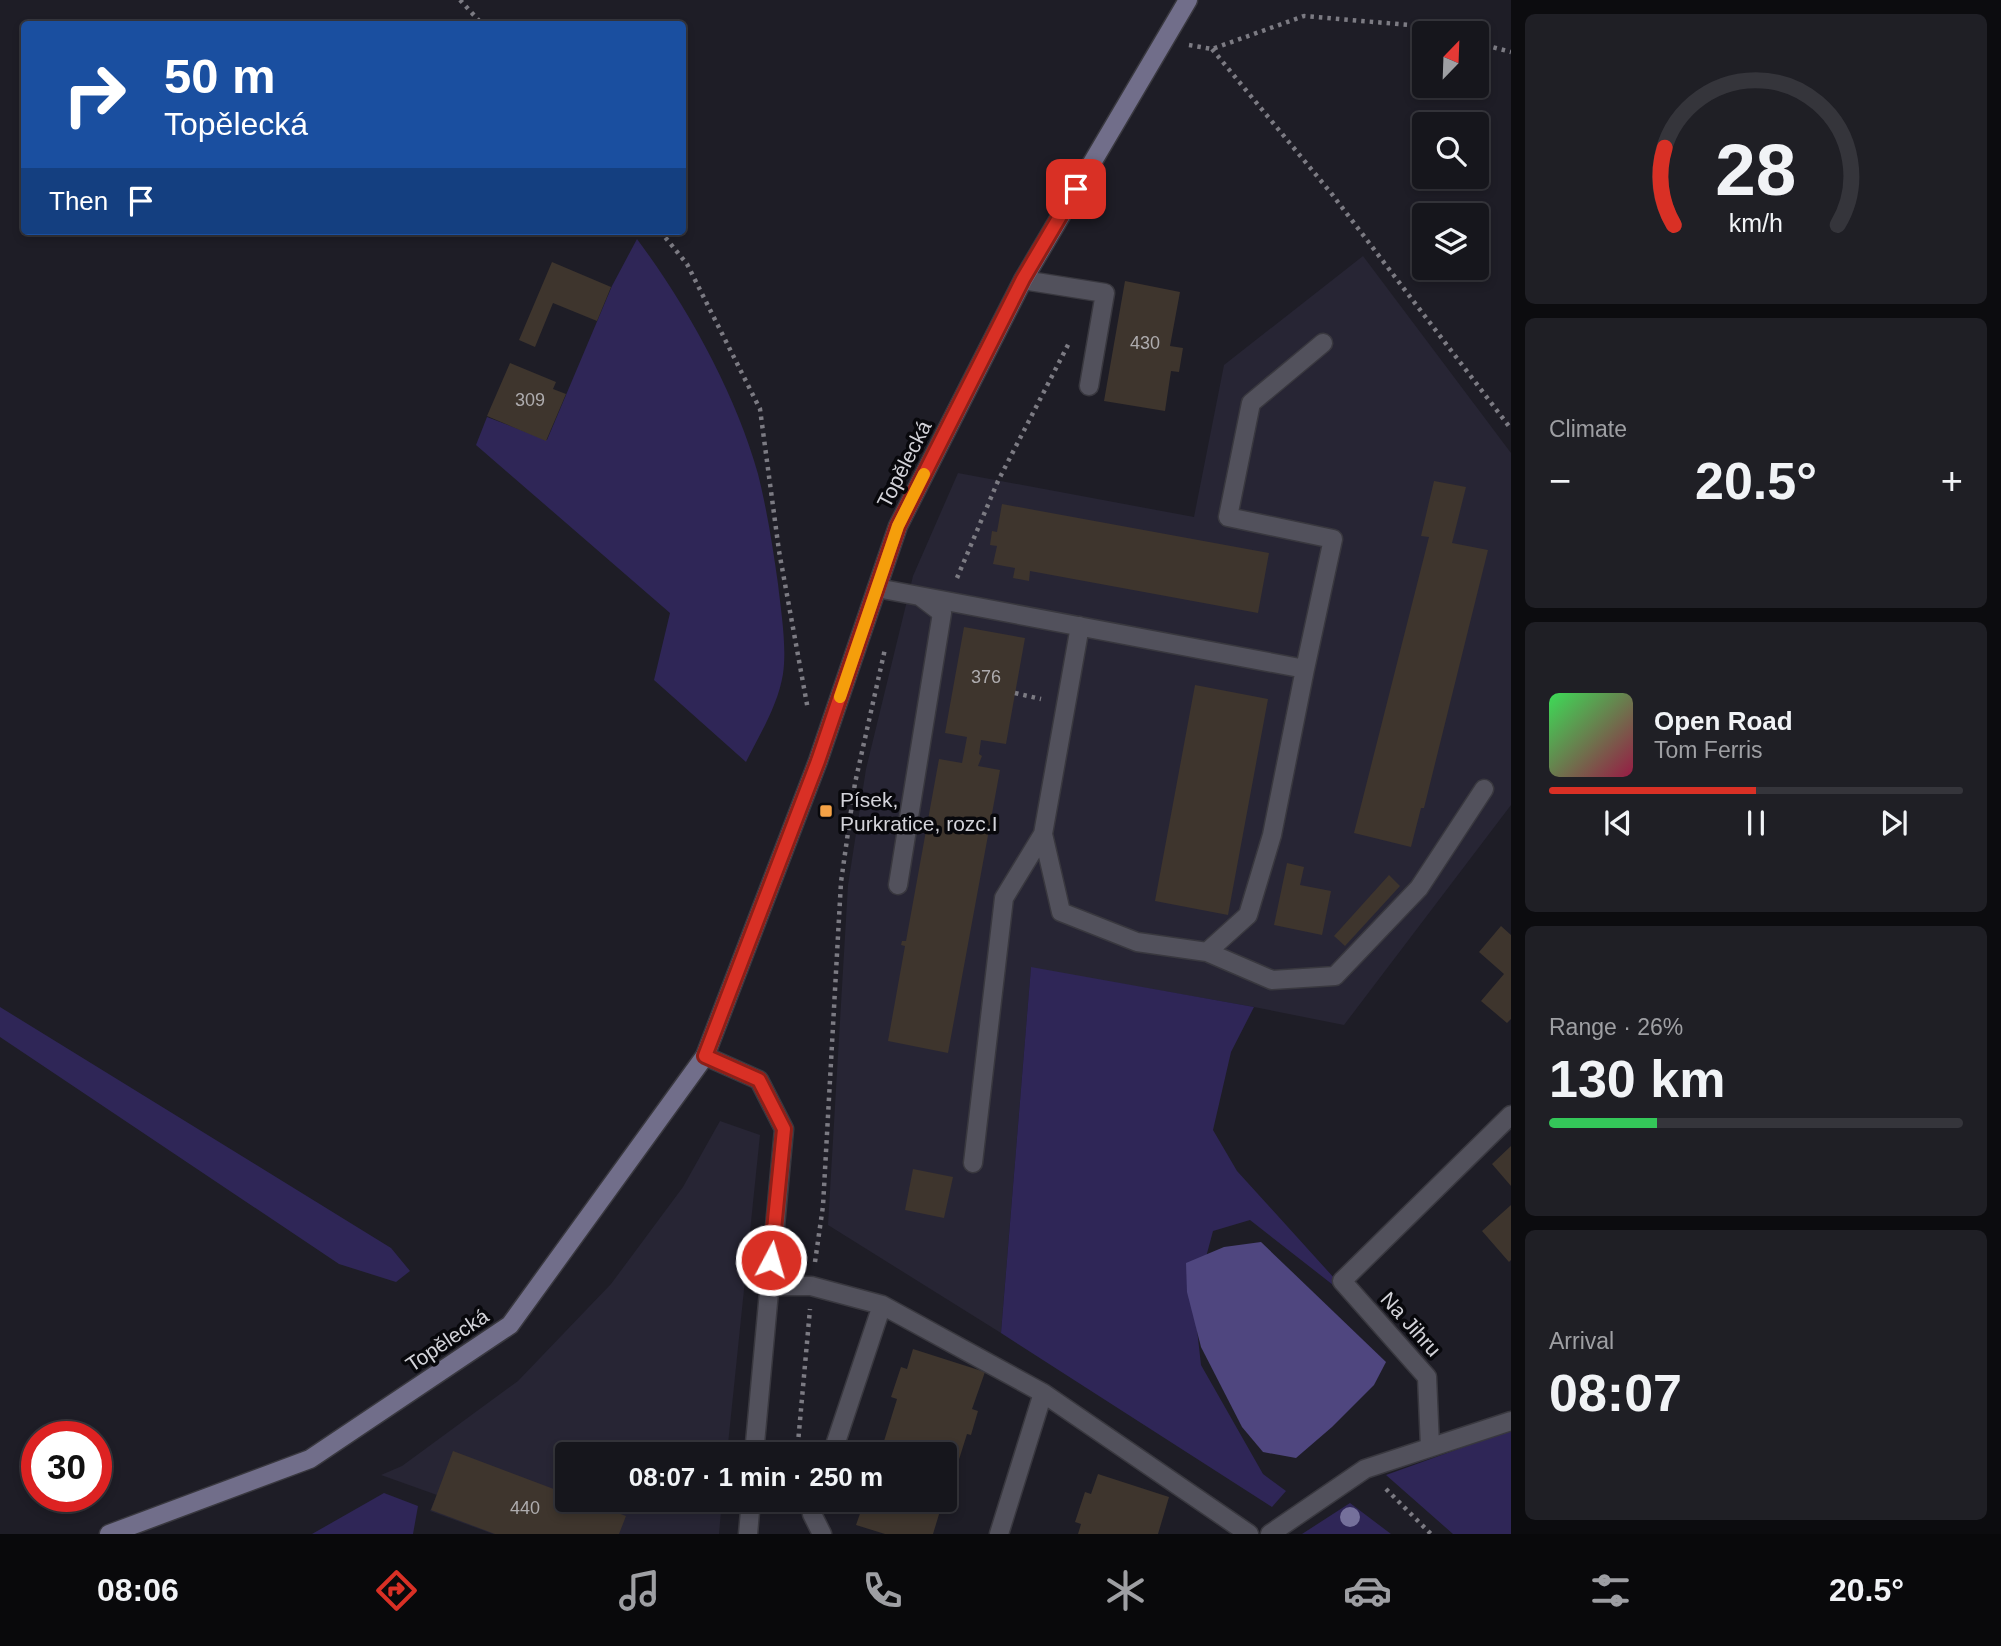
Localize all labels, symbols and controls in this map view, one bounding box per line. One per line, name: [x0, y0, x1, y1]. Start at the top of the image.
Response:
north arrow: [1412, 21, 1489, 98]
map controls: [1412, 21, 1489, 280]
icon: right: [49, 49, 140, 140]
text: 50 m: [164, 49, 276, 103]
text: Topělecká: [164, 106, 308, 142]
button: search: [1412, 112, 1489, 189]
text: 28: [1716, 129, 1796, 210]
pin: [1046, 159, 1106, 219]
icon: arrive: [1057, 170, 1095, 208]
icon: arrive: [122, 182, 160, 220]
text: Then: [49, 186, 108, 216]
button: layers: [1412, 203, 1489, 280]
text: km/h: [1729, 209, 1783, 237]
house number: 430: [1130, 333, 1160, 353]
house number: 309: [515, 390, 545, 410]
street label: Topělecká: [872, 416, 936, 511]
text: Climate: [1549, 416, 1627, 442]
text: 20.5°: [1695, 452, 1817, 510]
text: −: [1549, 460, 1571, 502]
text: +: [1941, 460, 1963, 502]
house number: 376: [971, 667, 1001, 687]
text: Open Road: [1654, 706, 1793, 736]
text: Tom Ferris: [1654, 737, 1763, 763]
place label: Písek, Purkratice, rozc.I: [840, 788, 998, 835]
marker: Písek, Purkratice, rozc.I: [818, 803, 834, 819]
icon: previous: [1599, 804, 1637, 842]
icon: pause: [1737, 804, 1775, 842]
icon: next: [1875, 804, 1913, 842]
text: Range · 26%: [1549, 1014, 1683, 1040]
text: 130 km: [1549, 1050, 1725, 1108]
position arrow: [734, 1223, 808, 1297]
street label: Na Jihru: [1376, 1287, 1446, 1361]
street label: Topělecká: [401, 1304, 493, 1376]
text: Arrival: [1549, 1328, 1614, 1354]
text: 08:07: [1549, 1364, 1682, 1422]
speed limit sign: 30: [21, 1421, 112, 1512]
text: 08:07 · 1 min · 250 m: [629, 1462, 883, 1492]
house number: 440: [510, 1498, 540, 1518]
icon: directions: [372, 1566, 421, 1615]
icon: music: [615, 1566, 664, 1615]
icon: phone: [858, 1566, 907, 1615]
icon: climate: [1101, 1566, 1150, 1615]
icon: car: [1343, 1566, 1392, 1615]
icon: filters: [1586, 1566, 1635, 1615]
text: 08:06: [97, 1572, 179, 1608]
text: 20.5°: [1829, 1572, 1904, 1608]

